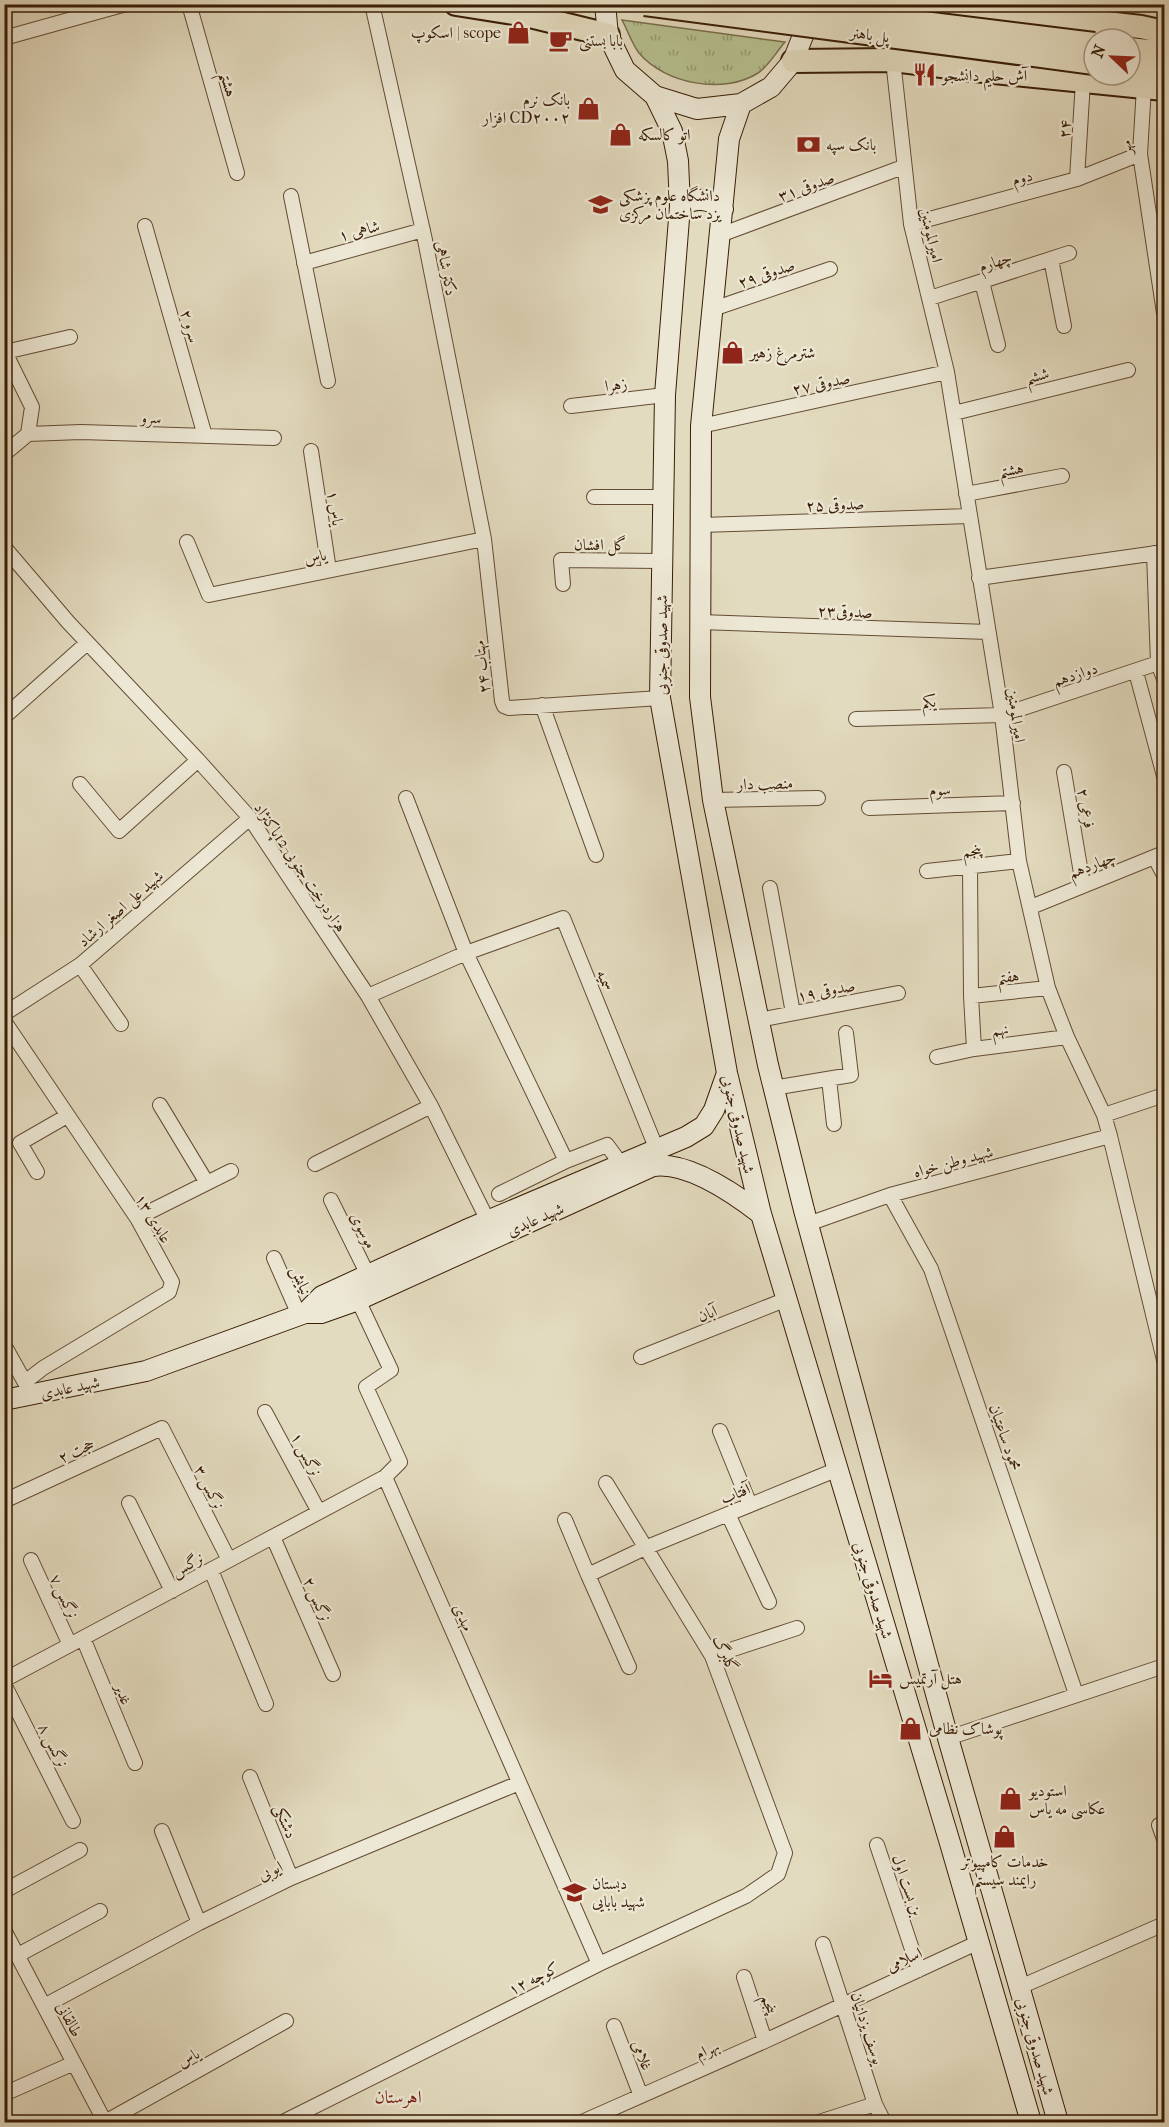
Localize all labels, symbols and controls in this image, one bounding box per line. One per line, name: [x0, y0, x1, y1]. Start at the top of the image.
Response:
shop icon: اسکوپ | scope: [506, 19, 532, 45]
street label: پل باهنر: [847, 22, 892, 48]
place label: اسکوپ | scope: [411, 23, 501, 44]
cafe icon: بابا بستنی: [548, 27, 574, 53]
north arrow: [1082, 27, 1142, 87]
place label: بابا بستنی: [579, 31, 623, 52]
text: N: [1088, 41, 1110, 61]
restaurant icon: آش حلیم دانشجو: [911, 62, 937, 88]
place label: آش حلیم دانشجو: [940, 66, 1029, 92]
street label: هشتم: [209, 69, 241, 101]
place label: بانک نرم افزار CD۲۰۰۲: [481, 90, 570, 128]
shop icon: بانک نرم افزار CD۲۰۰۲: [575, 95, 601, 121]
street label: ۲۴: [1054, 119, 1075, 139]
shop icon: اتو کالسکه: [607, 121, 633, 147]
place label: اتو کالسکه: [638, 125, 691, 145]
bank icon: بانک سپه: [795, 131, 821, 157]
place label: بانک سپه: [826, 135, 876, 156]
street label: مهر: [1116, 140, 1136, 156]
street label: دوم: [1010, 166, 1036, 194]
street label: صدوقی ۳۱: [775, 168, 837, 205]
place label: دانشگاه علوم پزشکی یزد ساختمان مرکزی: [619, 185, 723, 225]
school or university icon: دانشگاه علوم پزشکی یزد ساختمان مرکزی: [588, 191, 614, 217]
street label: امیرالمومنین: [915, 206, 947, 264]
street label: شاهی ۱: [336, 216, 382, 245]
street label: دکتر شاهی: [432, 239, 461, 297]
street label: چهارم: [976, 247, 1016, 281]
street label: صدوقی ۲۹: [735, 255, 797, 292]
street label: سرو ۲: [176, 307, 204, 345]
shop icon: شترمرغ زهیر: [719, 339, 745, 365]
place label: شترمرغ زهیر: [748, 343, 815, 366]
street label: ششم: [1023, 363, 1053, 394]
street label: صدوقی ۲۷: [790, 368, 852, 399]
street label: زهرا: [604, 374, 629, 396]
street label: سرو: [138, 408, 162, 428]
street label: هشتم: [997, 458, 1026, 488]
street label: یاس ۱: [322, 489, 348, 528]
street label: صدوقی ۲۵: [805, 494, 865, 515]
street label: گل افشان: [574, 535, 626, 556]
street label: یاس: [302, 545, 329, 569]
street label: شهید صدوقی جنوبی: [652, 595, 673, 695]
street label: صدوقی۲۳: [817, 601, 873, 622]
street label: مهتاب ۲۴: [469, 640, 495, 694]
street label: دوازدهم: [1050, 658, 1102, 696]
street label: امیرالمومنین: [1002, 686, 1030, 744]
street label: یکم: [922, 692, 938, 717]
street label: منصب دار: [735, 774, 793, 795]
street label: سوم: [929, 780, 951, 804]
street label: فرعی ۲: [1073, 787, 1099, 830]
street label: هزاردرخت جنوبی-12پاکنژاد: [249, 799, 351, 937]
street label: پنجم: [962, 840, 985, 867]
street label: چهاردهم: [1066, 847, 1121, 888]
street label: شهید علی اصغر ارشاد: [74, 866, 168, 952]
street label: هفتم: [996, 966, 1021, 994]
street label: سمیه: [593, 967, 618, 994]
street label: صدوقی ۱۹: [795, 976, 857, 1005]
street label: نهم: [991, 1019, 1010, 1046]
street label: شهید صدوقی جنوبی: [716, 1073, 759, 1176]
street label: شهید وطن خواه: [911, 1142, 996, 1183]
street label: عابدی ۱۳: [131, 1190, 176, 1247]
street label: شهید عابدی: [504, 1199, 567, 1241]
street label: موسوی: [345, 1209, 381, 1252]
street label: نیایش: [286, 1263, 316, 1298]
street label: آبان: [695, 1300, 721, 1326]
street label: شهید عابدی: [39, 1372, 102, 1404]
street label: محمود ساعتیان: [984, 1402, 1026, 1473]
street label: نرگس ۱: [286, 1429, 326, 1480]
street label: حجت ۲: [55, 1434, 98, 1467]
street label: نرگس ۳: [190, 1462, 229, 1513]
street label: آفتاب: [717, 1478, 755, 1509]
street label: شهید صدوقی جنوبی: [848, 1539, 897, 1642]
street label: نرگس: [168, 1548, 207, 1582]
street label: نرگس ۷: [45, 1571, 83, 1622]
street label: نرگس ۲: [298, 1574, 336, 1625]
street label: مهدی: [448, 1600, 478, 1634]
street label: گلبرگ: [708, 1632, 742, 1675]
hotel icon: هتل آرتمیس: [868, 1665, 894, 1691]
place label: هتل آرتمیس: [899, 1669, 962, 1690]
street label: غدیر: [110, 1679, 136, 1708]
shop icon: پوشاک نظامی: [898, 1715, 924, 1741]
place label: پوشاک نظامی: [929, 1719, 1003, 1740]
street label: نرگس ۸: [34, 1720, 73, 1771]
place label: استودیو عکاسی مه یاس: [1027, 1781, 1106, 1820]
shop icon: استودیو عکاسی مه یاس: [998, 1786, 1024, 1812]
street label: دشتکی: [268, 1801, 301, 1842]
shop icon: خدمات کامپیوتر رایمند سیستم: [992, 1823, 1018, 1849]
street label: بن بست اول: [887, 1852, 927, 1919]
place label: خدمات کامپیوتر رایمند سیستم: [959, 1852, 1049, 1896]
street label: ایوبی: [255, 1856, 287, 1886]
place label: دبستان شهید بابایی: [592, 1874, 645, 1912]
school or university icon: دبستان شهید بابایی: [561, 1879, 587, 1905]
street label: اسلامی: [883, 1943, 925, 1976]
street label: کوچه ۱۲: [505, 1958, 563, 2001]
street label: یوسف یزدانیان: [846, 1989, 888, 2068]
street label: پنجم: [752, 1992, 782, 2019]
street label: شهید صدوقی جنوبی: [1011, 1995, 1059, 2098]
street label: طالقانی: [52, 1998, 87, 2040]
street label: بهرام: [692, 2036, 724, 2068]
street label: غلامی: [628, 2037, 657, 2073]
street label: یاس: [174, 2043, 204, 2072]
district label: اهرستان: [374, 2087, 422, 2109]

